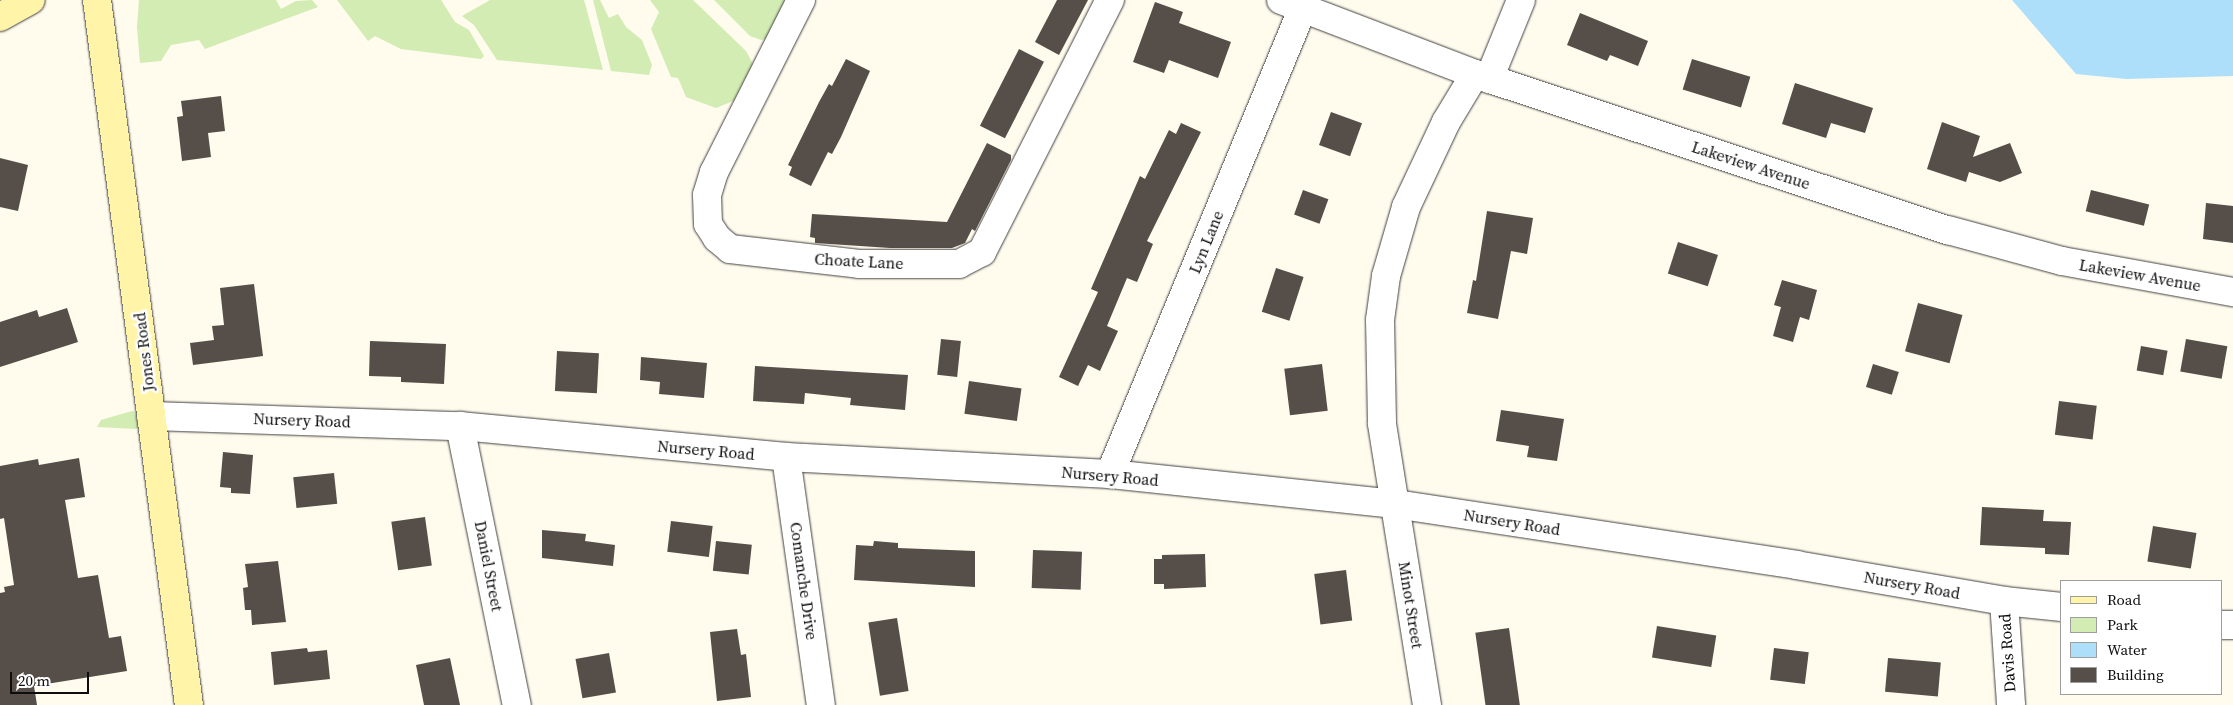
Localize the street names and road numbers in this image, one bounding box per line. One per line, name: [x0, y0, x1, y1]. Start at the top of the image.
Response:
street label: Lakeview Avenue: [1689, 137, 1813, 193]
street label: Lyn Lane: [1185, 208, 1227, 276]
street label: Choate Lane: [814, 249, 904, 273]
street label: Lakeview Avenue: [2078, 255, 2202, 295]
street label: Jones Road: [130, 312, 158, 392]
street label: Nursery Road: [253, 409, 351, 431]
street label: Nursery Road: [657, 436, 755, 464]
street label: Nursery Road: [1061, 462, 1159, 490]
street label: Nursery Road: [1462, 505, 1562, 539]
street label: Daniel Street: [471, 519, 507, 613]
street label: Comanche Drive: [786, 521, 822, 641]
street label: Minot Street: [1395, 560, 1427, 650]
street label: Nursery Road: [1862, 567, 1962, 603]
street label: Davis Road: [1995, 613, 2019, 693]

